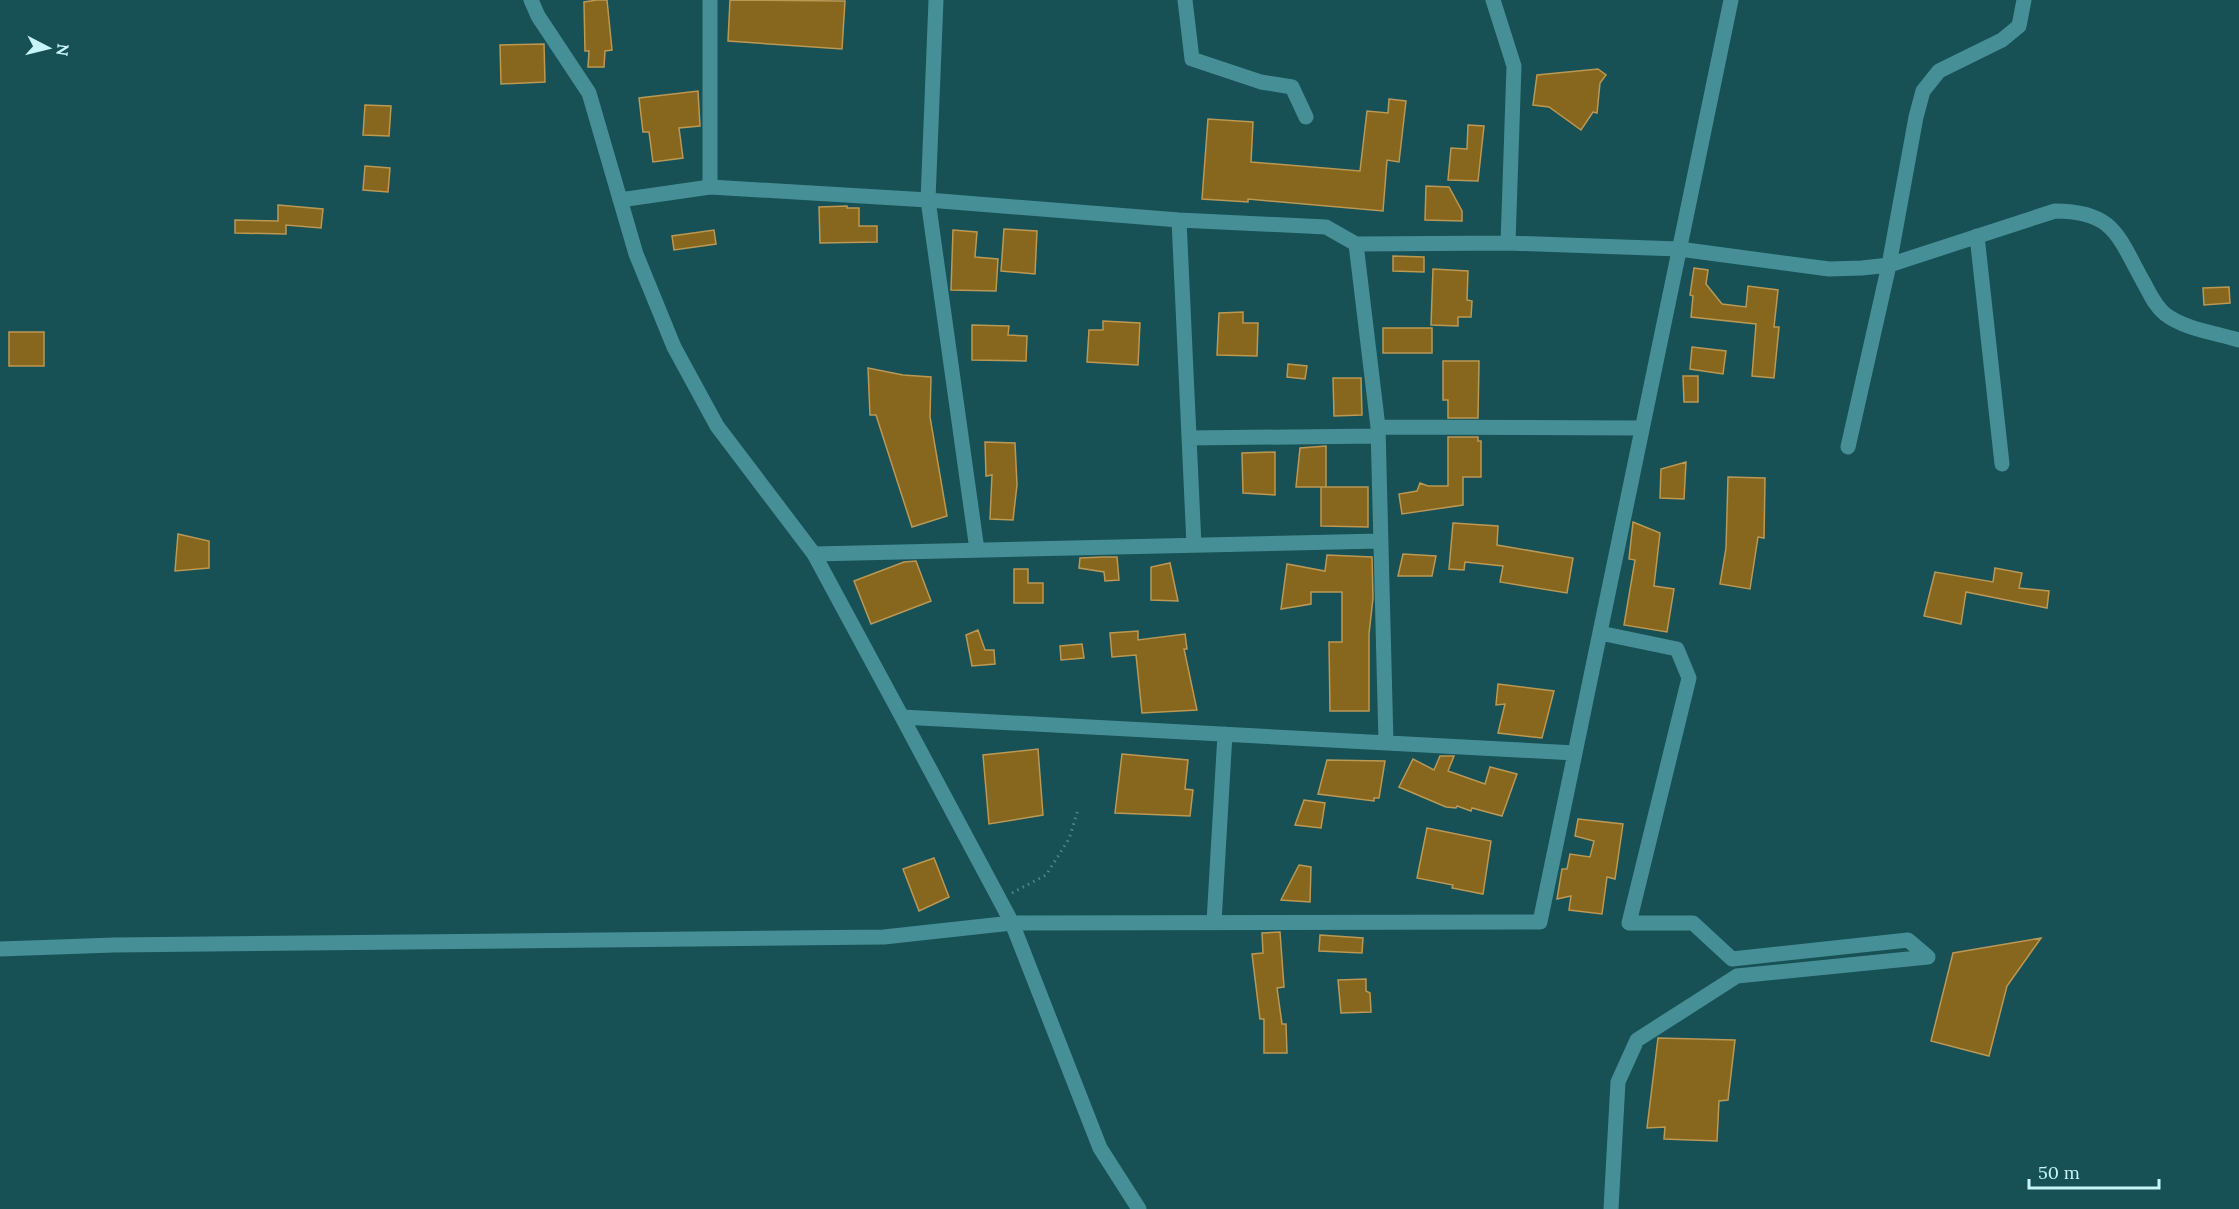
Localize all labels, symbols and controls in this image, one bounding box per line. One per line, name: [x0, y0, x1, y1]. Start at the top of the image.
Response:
north arrow: [18, 18, 78, 78]
text: N: [52, 42, 74, 57]
scale bar: [2029, 1152, 2160, 1190]
text: 50 m: [2038, 1161, 2080, 1184]

